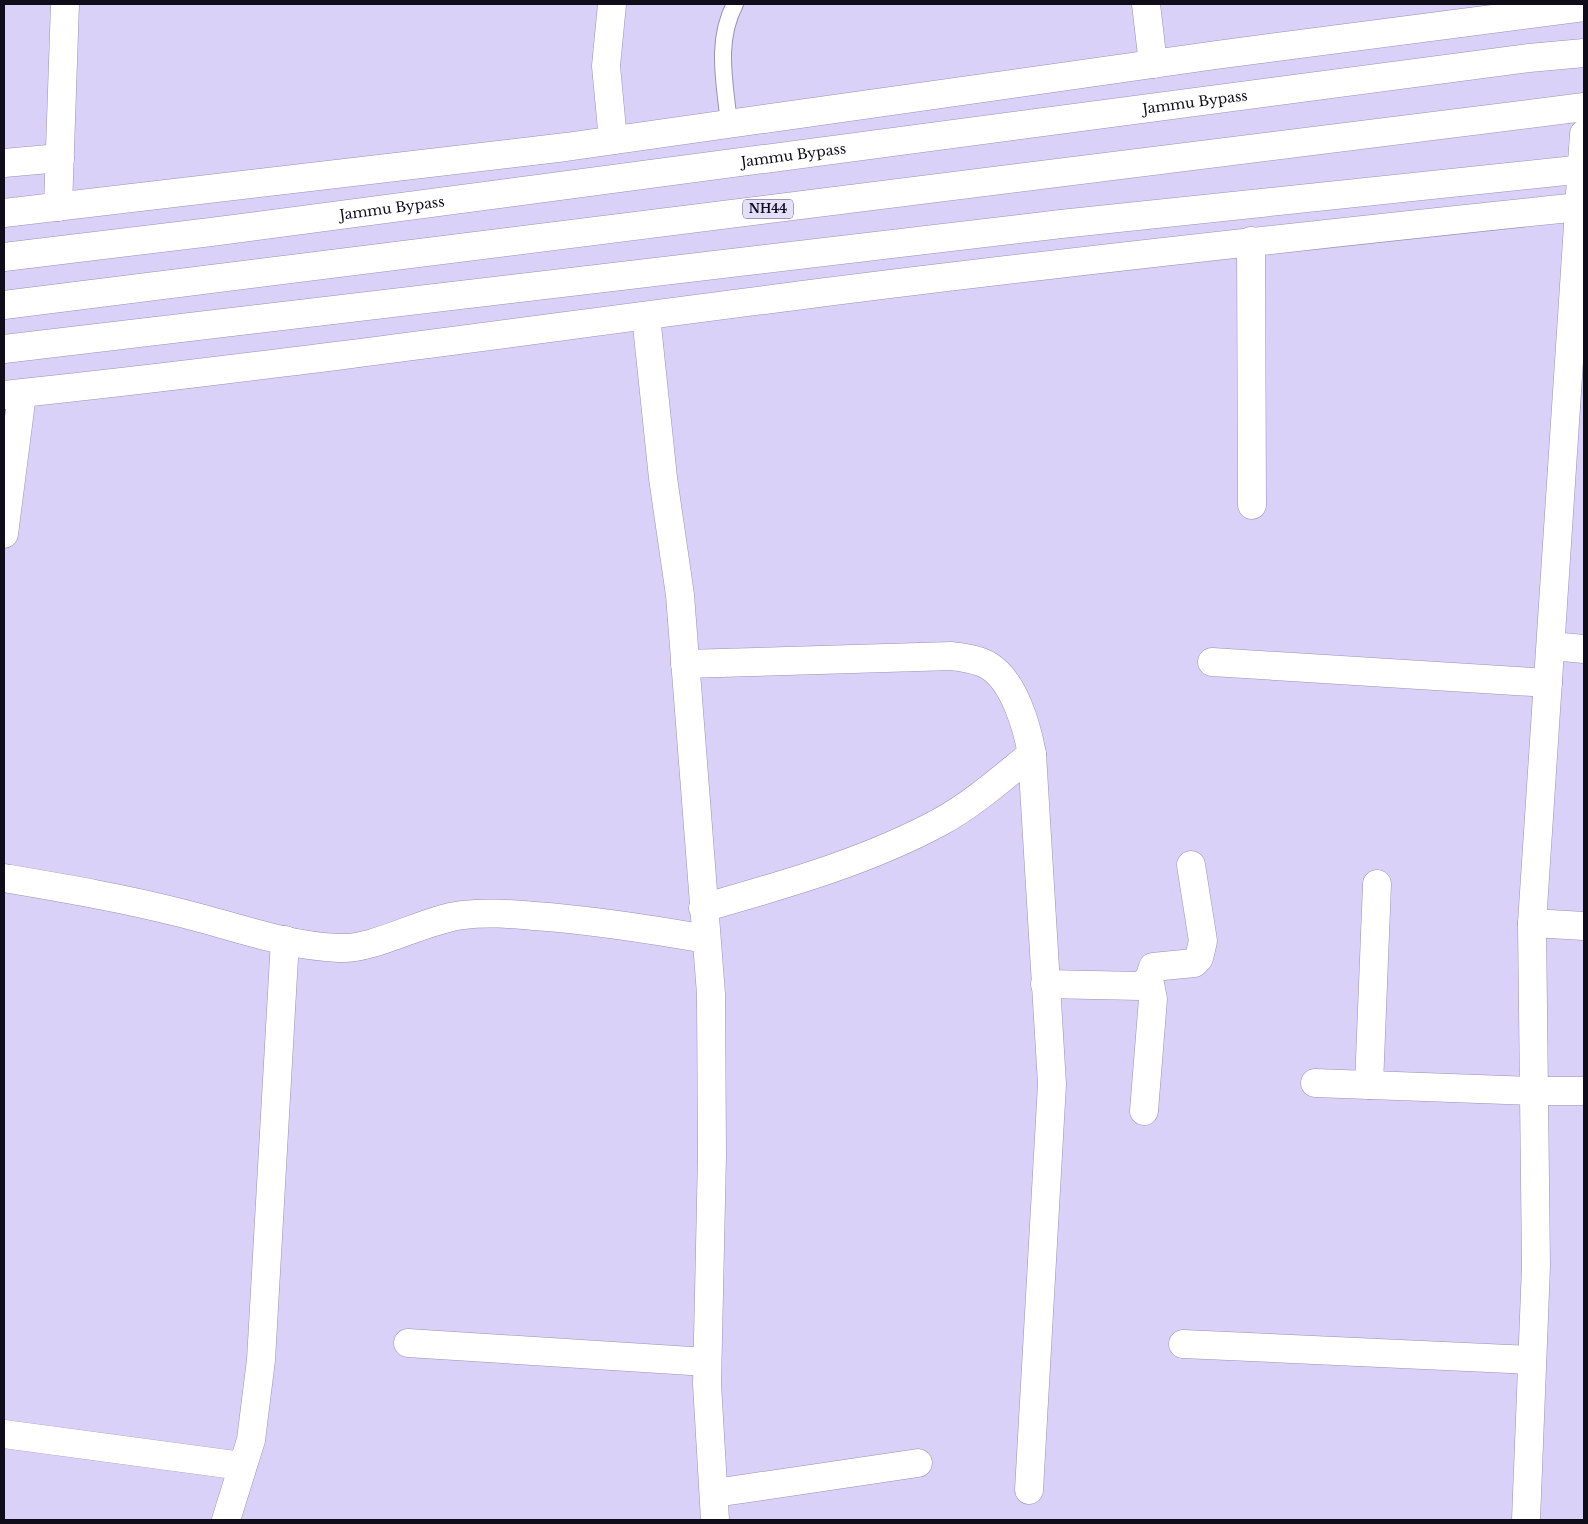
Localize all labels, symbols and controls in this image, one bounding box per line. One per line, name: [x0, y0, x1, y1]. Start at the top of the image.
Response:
street label: Jammu Bypass: [1139, 86, 1249, 118]
street label: Jammu Bypass: [738, 139, 847, 171]
street label: Jammu Bypass: [336, 192, 446, 224]
road number: NH44: [743, 200, 793, 218]

